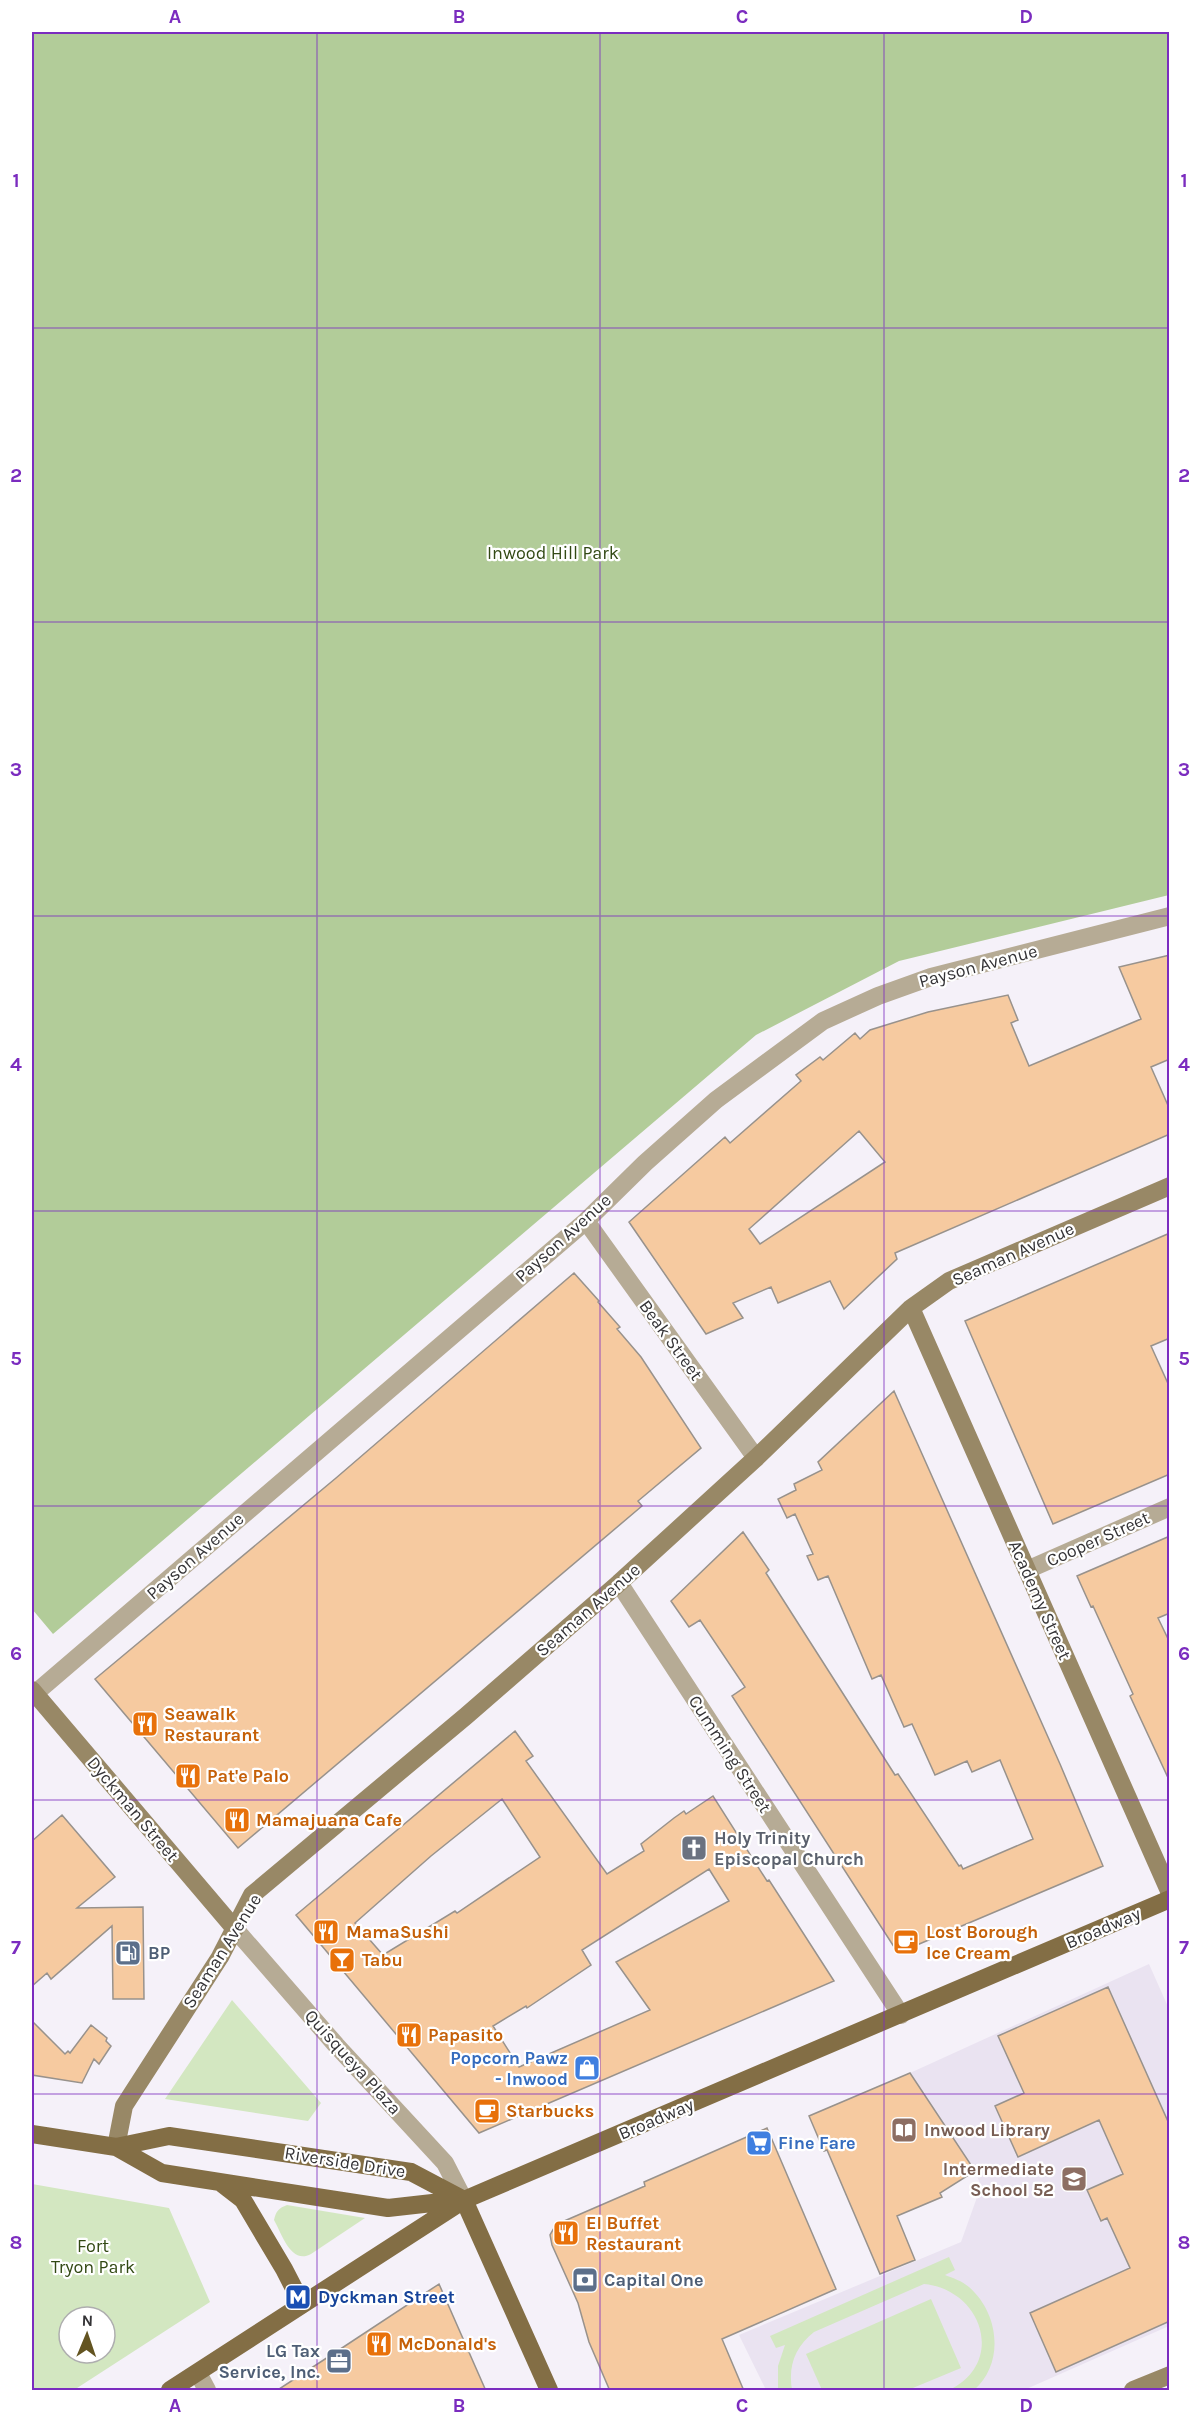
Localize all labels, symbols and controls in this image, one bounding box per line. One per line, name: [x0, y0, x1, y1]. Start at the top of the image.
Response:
text: A: [169, 5, 182, 28]
text: B: [453, 5, 465, 28]
text: C: [736, 5, 748, 28]
text: D: [1019, 5, 1033, 28]
text: 1: [12, 169, 20, 192]
text: 1: [1180, 169, 1188, 192]
text: 2: [10, 464, 22, 487]
text: 2: [1178, 464, 1190, 487]
park label: Inwood Hill Park: [487, 542, 619, 564]
text: 3: [10, 758, 22, 781]
text: 3: [1178, 758, 1190, 781]
street label: Payson Avenue: [916, 940, 1040, 992]
text: 4: [10, 1053, 22, 1076]
text: 4: [1178, 1053, 1190, 1076]
street label: Payson Avenue: [510, 1189, 616, 1287]
street label: Seaman Avenue: [949, 1217, 1077, 1291]
street label: Beak Street: [634, 1295, 708, 1385]
text: 5: [10, 1347, 22, 1370]
text: 5: [1178, 1347, 1190, 1370]
street label: Cooper Street: [1043, 1506, 1153, 1572]
street label: Payson Avenue: [142, 1508, 248, 1604]
street label: Academy Street: [1004, 1537, 1076, 1663]
street label: Seaman Avenue: [531, 1559, 645, 1661]
text: 6: [10, 1642, 22, 1665]
text: 6: [1178, 1642, 1190, 1665]
street label: Cumming Street: [684, 1691, 776, 1817]
place label: Seawalk Restaurant: [164, 1703, 259, 1746]
restaurant icon: Seawalk Restaurant: [130, 1709, 160, 1739]
street label: Dyckman Street: [82, 1752, 184, 1866]
restaurant icon: Pat'e Palo: [173, 1761, 203, 1791]
place label: Pat'e Palo: [207, 1765, 289, 1787]
restaurant icon: Mamajuana Cafe: [222, 1805, 252, 1835]
place label: Mamajuana Cafe: [256, 1809, 402, 1831]
place label: Holy Trinity Episcopal Church: [714, 1827, 864, 1870]
church icon: Holy Trinity Episcopal Church: [679, 1833, 709, 1863]
street label: Seaman Avenue: [178, 1890, 266, 2012]
street label: Broadway: [1062, 1902, 1144, 1954]
restaurant icon: MamaSushi: [311, 1917, 341, 1947]
place label: MamaSushi: [346, 1921, 449, 1943]
place label: Lost Borough Ice Cream: [926, 1921, 1038, 1964]
cafe icon: Lost Borough Ice Cream: [891, 1927, 921, 1957]
text: 7: [11, 1936, 21, 1959]
text: 7: [1179, 1936, 1189, 1959]
fuel station icon: BP: [113, 1938, 143, 1968]
place label: BP: [148, 1942, 170, 1964]
bar icon: Tabu: [327, 1945, 357, 1975]
place label: Tabu: [362, 1949, 403, 1971]
street label: Quisqueya Plaza: [300, 2005, 406, 2119]
restaurant icon: Papasito: [394, 2020, 424, 2050]
place label: Papasito: [428, 2024, 503, 2046]
place label: Popcorn Pawz - Inwood: [450, 2047, 568, 2090]
shop icon: Popcorn Pawz - Inwood: [572, 2053, 602, 2083]
street label: Broadway: [615, 2093, 697, 2145]
cafe icon: Starbucks: [472, 2096, 502, 2126]
place label: Starbucks: [506, 2100, 594, 2122]
library icon: Inwood Library: [889, 2115, 919, 2145]
place label: Inwood Library: [924, 2119, 1050, 2141]
supermarket icon: Fine Fare: [744, 2128, 774, 2158]
place label: Fine Fare: [778, 2132, 856, 2154]
street label: Riverside Drive: [283, 2142, 407, 2182]
place label: Intermediate School 52: [943, 2158, 1054, 2201]
school or university icon: Intermediate School 52: [1059, 2164, 1089, 2194]
place label: El Buffet Restaurant: [586, 2212, 681, 2255]
restaurant icon: El Buffet Restaurant: [551, 2218, 581, 2248]
text: 8: [10, 2231, 22, 2254]
text: 8: [1178, 2231, 1190, 2254]
park label: Fort Tryon Park: [51, 2235, 135, 2278]
bank icon: Capital One: [570, 2265, 600, 2295]
place label: Capital One: [604, 2269, 704, 2291]
metro station icon: Dyckman Street: [283, 2282, 313, 2312]
place label: Dyckman Street: [318, 2286, 455, 2308]
north arrow: [57, 2305, 117, 2365]
text: N: [81, 2311, 94, 2330]
restaurant icon: McDonald's: [364, 2329, 394, 2359]
place label: McDonald's: [398, 2333, 497, 2355]
place label: LG Tax Service, Inc.: [218, 2340, 320, 2383]
office icon: LG Tax Service, Inc.: [324, 2346, 354, 2376]
text: A: [169, 2394, 182, 2417]
text: B: [453, 2394, 465, 2417]
text: C: [736, 2394, 748, 2417]
text: D: [1019, 2394, 1033, 2417]

